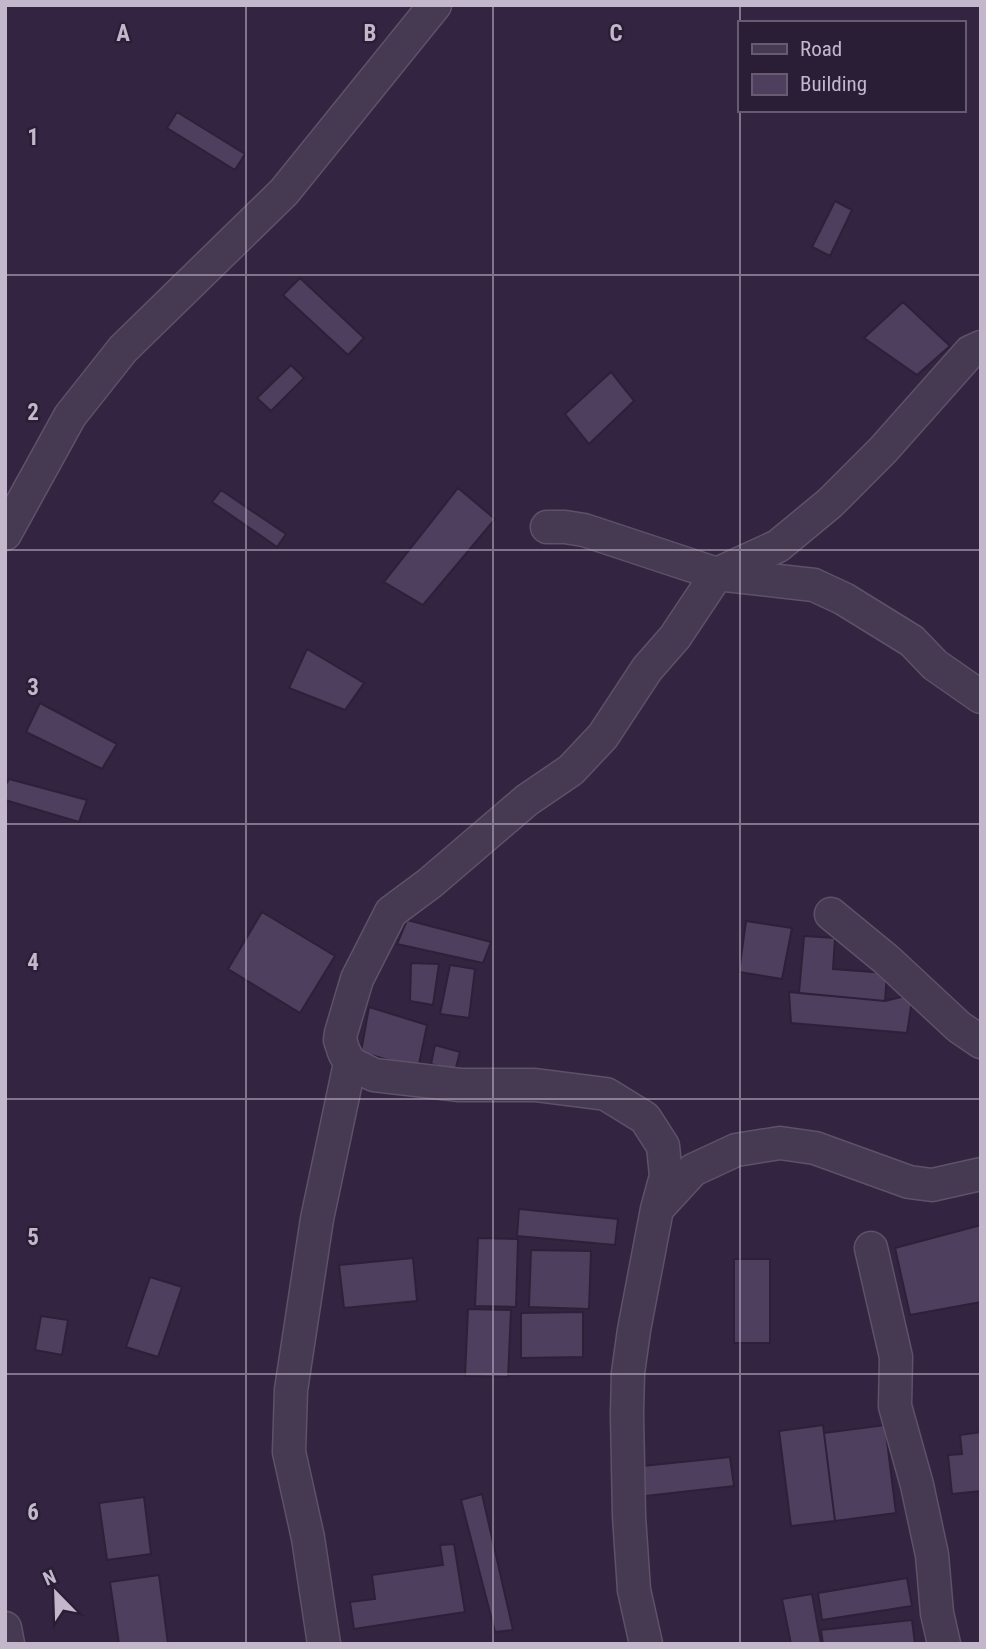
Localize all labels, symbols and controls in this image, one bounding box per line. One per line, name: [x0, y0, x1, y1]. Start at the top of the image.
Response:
text: A: [116, 20, 130, 47]
text: B: [364, 20, 376, 47]
text: C: [609, 20, 623, 47]
legend: [738, 21, 965, 112]
text: Road: [800, 37, 842, 61]
text: Building: [800, 72, 867, 96]
text: 1: [27, 124, 39, 151]
text: 2: [27, 399, 39, 426]
text: 3: [27, 674, 39, 701]
text: 4: [27, 949, 39, 976]
text: 5: [27, 1224, 39, 1251]
text: 6: [27, 1499, 39, 1526]
north arrow: [21, 1558, 91, 1628]
text: N: [40, 1565, 59, 1591]

